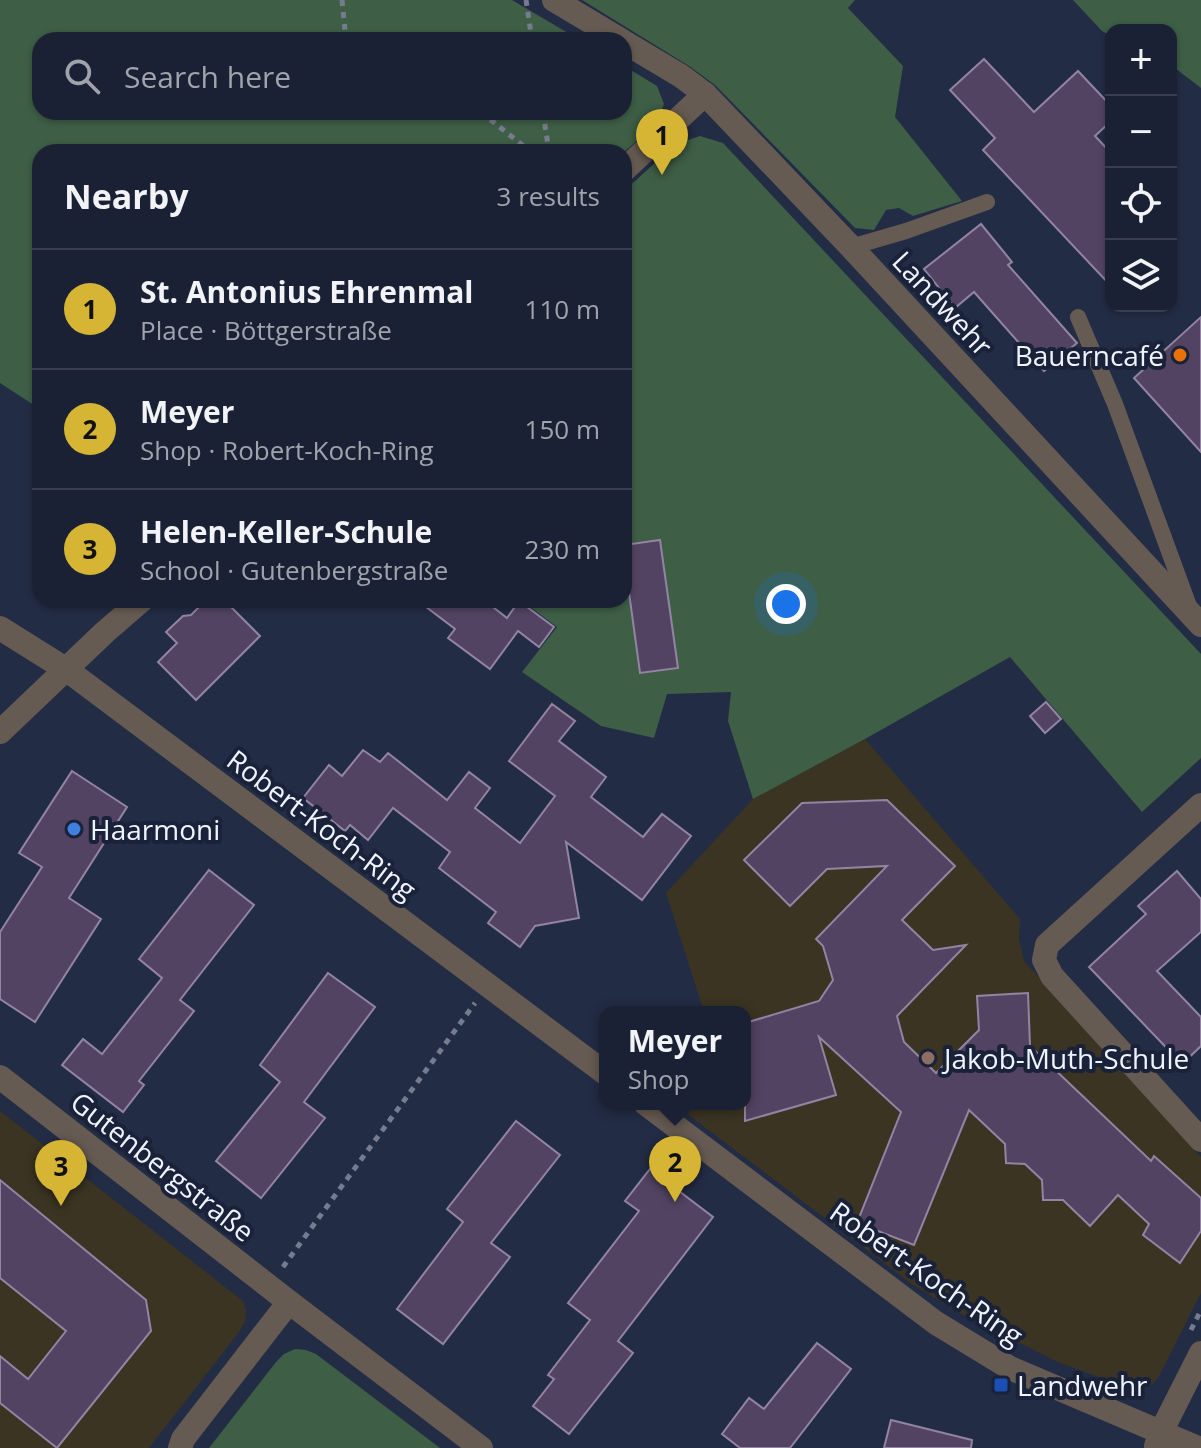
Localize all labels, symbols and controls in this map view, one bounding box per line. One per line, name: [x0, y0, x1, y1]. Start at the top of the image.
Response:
map controls: [1105, 24, 1177, 312]
button: +: [1105, 24, 1177, 96]
search box: [32, 32, 632, 120]
icon: search: [60, 54, 104, 98]
text: Search here: [124, 56, 291, 97]
button: −: [1105, 96, 1177, 168]
pin: 1: [636, 109, 688, 175]
button: locate: [1105, 168, 1177, 240]
text: Nearby: [64, 173, 189, 219]
text: 3 results: [497, 178, 600, 214]
button: layers: [1105, 240, 1177, 312]
street label: Landwehr: [885, 242, 1002, 364]
text: St. Antonius Ehrenmal: [140, 271, 474, 312]
text: 1: [83, 291, 97, 327]
text: 110 m: [525, 291, 600, 327]
text: Place · Böttgerstraße: [140, 312, 392, 348]
place label: Bauerncafé: [1015, 336, 1164, 374]
marker: Bauerncafé: [1171, 346, 1189, 364]
text: Meyer: [140, 391, 234, 432]
text: 2: [83, 411, 97, 447]
text: 150 m: [525, 411, 600, 447]
text: Shop · Robert-Koch-Ring: [140, 432, 434, 468]
text: Helen-Keller-Schule: [140, 511, 432, 552]
text: 3: [83, 531, 97, 567]
text: 230 m: [525, 531, 600, 567]
text: School · Gutenbergstraße: [140, 552, 448, 588]
your location: [766, 584, 806, 624]
street label: Robert-Koch-Ring: [220, 740, 424, 908]
place label: Haarmoni: [90, 810, 220, 848]
marker: Haarmoni: [65, 820, 83, 838]
popup: [599, 1006, 751, 1110]
text: Meyer: [628, 1020, 722, 1061]
place label: Jakob-Muth-Schule: [941, 1039, 1189, 1077]
marker: Jakob-Muth-Schule: [919, 1049, 937, 1067]
text: Shop: [628, 1061, 690, 1097]
street label: Gutenbergstraße: [63, 1082, 263, 1250]
pin: 2: [649, 1136, 701, 1202]
pin: 3: [35, 1140, 87, 1206]
street label: Robert-Koch-Ring: [823, 1192, 1031, 1354]
place label: Landwehr: [1017, 1366, 1148, 1404]
marker: Landwehr: [992, 1376, 1010, 1394]

